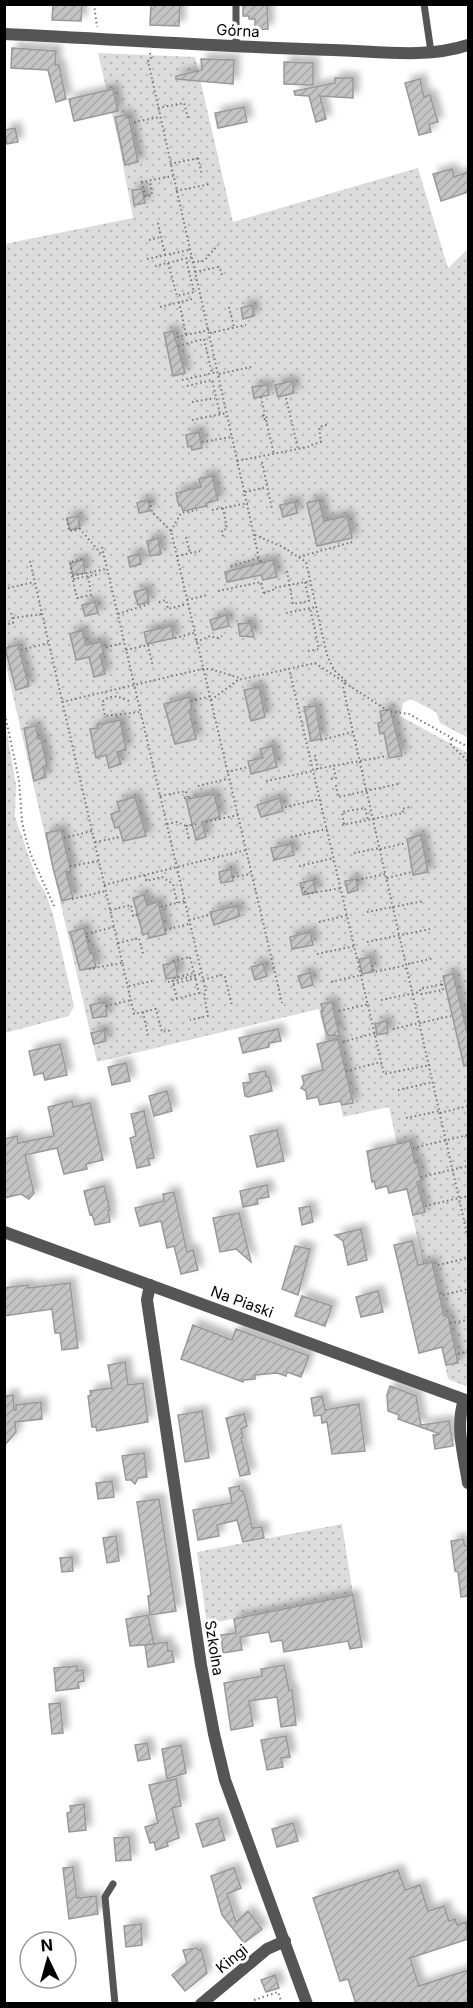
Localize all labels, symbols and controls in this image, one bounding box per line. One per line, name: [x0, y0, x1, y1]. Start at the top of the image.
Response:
street label: Górna: [216, 20, 260, 41]
street label: Na Piaski: [208, 1281, 276, 1322]
street label: Szkolna: [201, 1619, 228, 1677]
north arrow: [18, 1930, 78, 1990]
text: N: [40, 1935, 54, 1956]
street label: Kingi: [212, 1940, 252, 1977]

